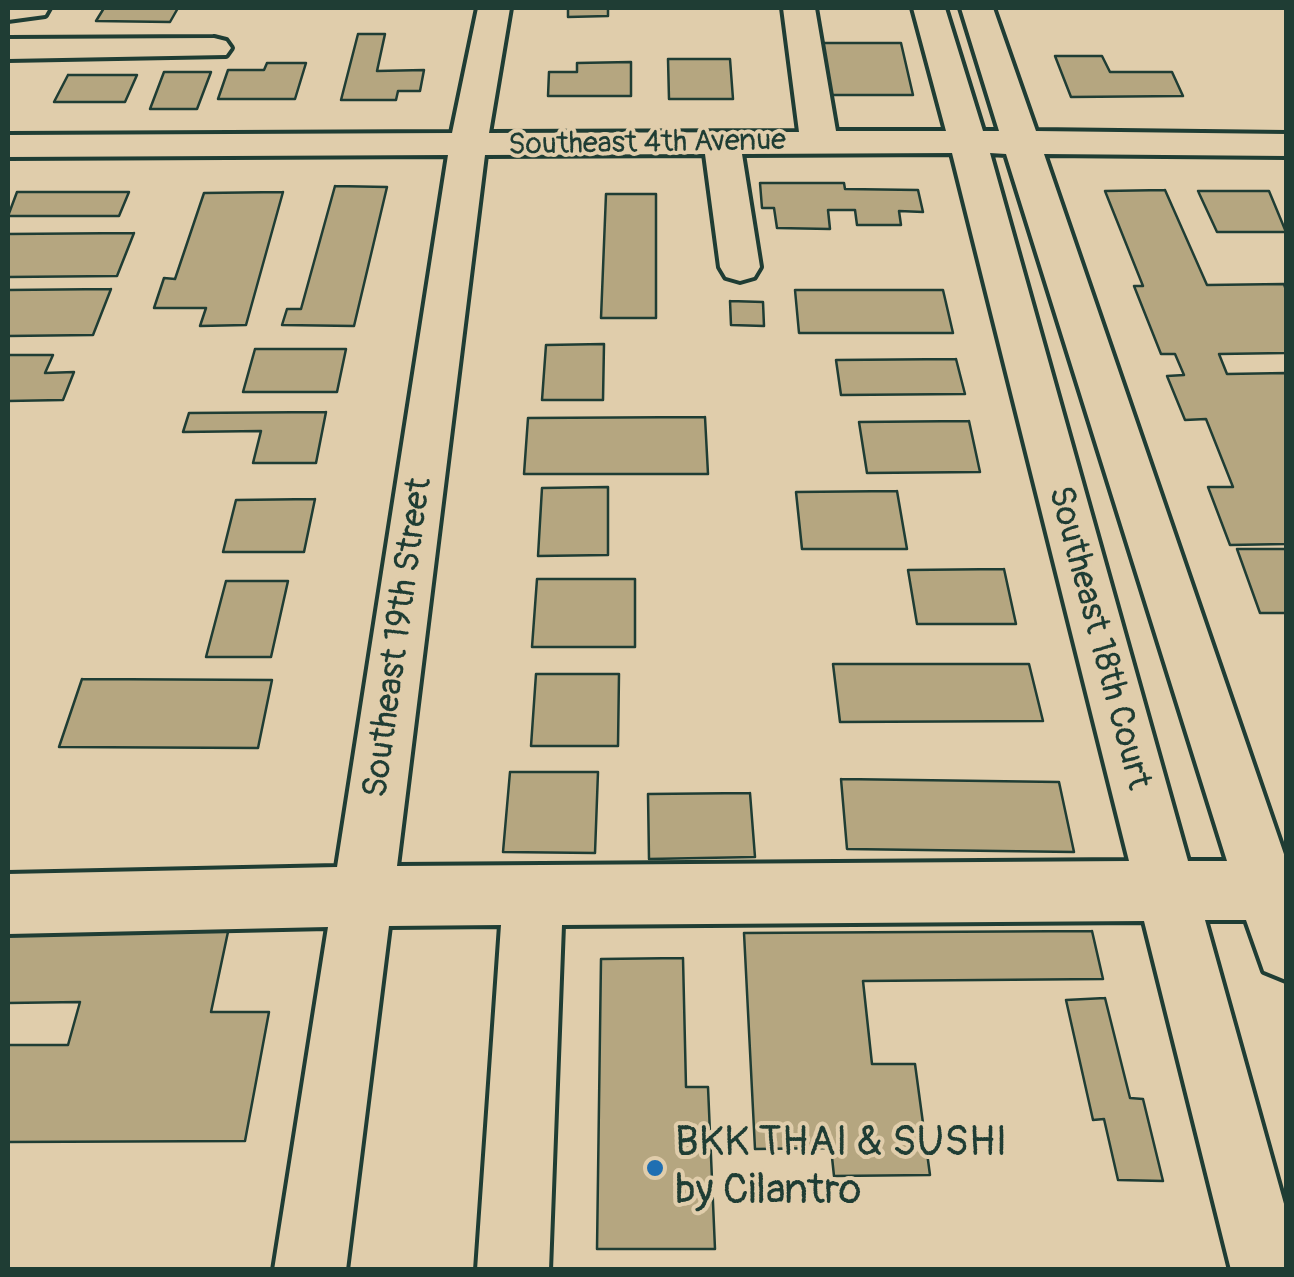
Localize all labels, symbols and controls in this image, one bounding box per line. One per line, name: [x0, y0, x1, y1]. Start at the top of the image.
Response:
street label: Southeast 4th Avenue: [508, 124, 786, 164]
street label: Southeast 19th Street: [356, 475, 442, 801]
street label: Southeast 18th Court: [1037, 482, 1159, 794]
place label: BKK THAI & SUSHI by Cilantro: [675, 1119, 1007, 1218]
marker: BKK THAI & SUSHI by Cilantro: [644, 1157, 666, 1179]

